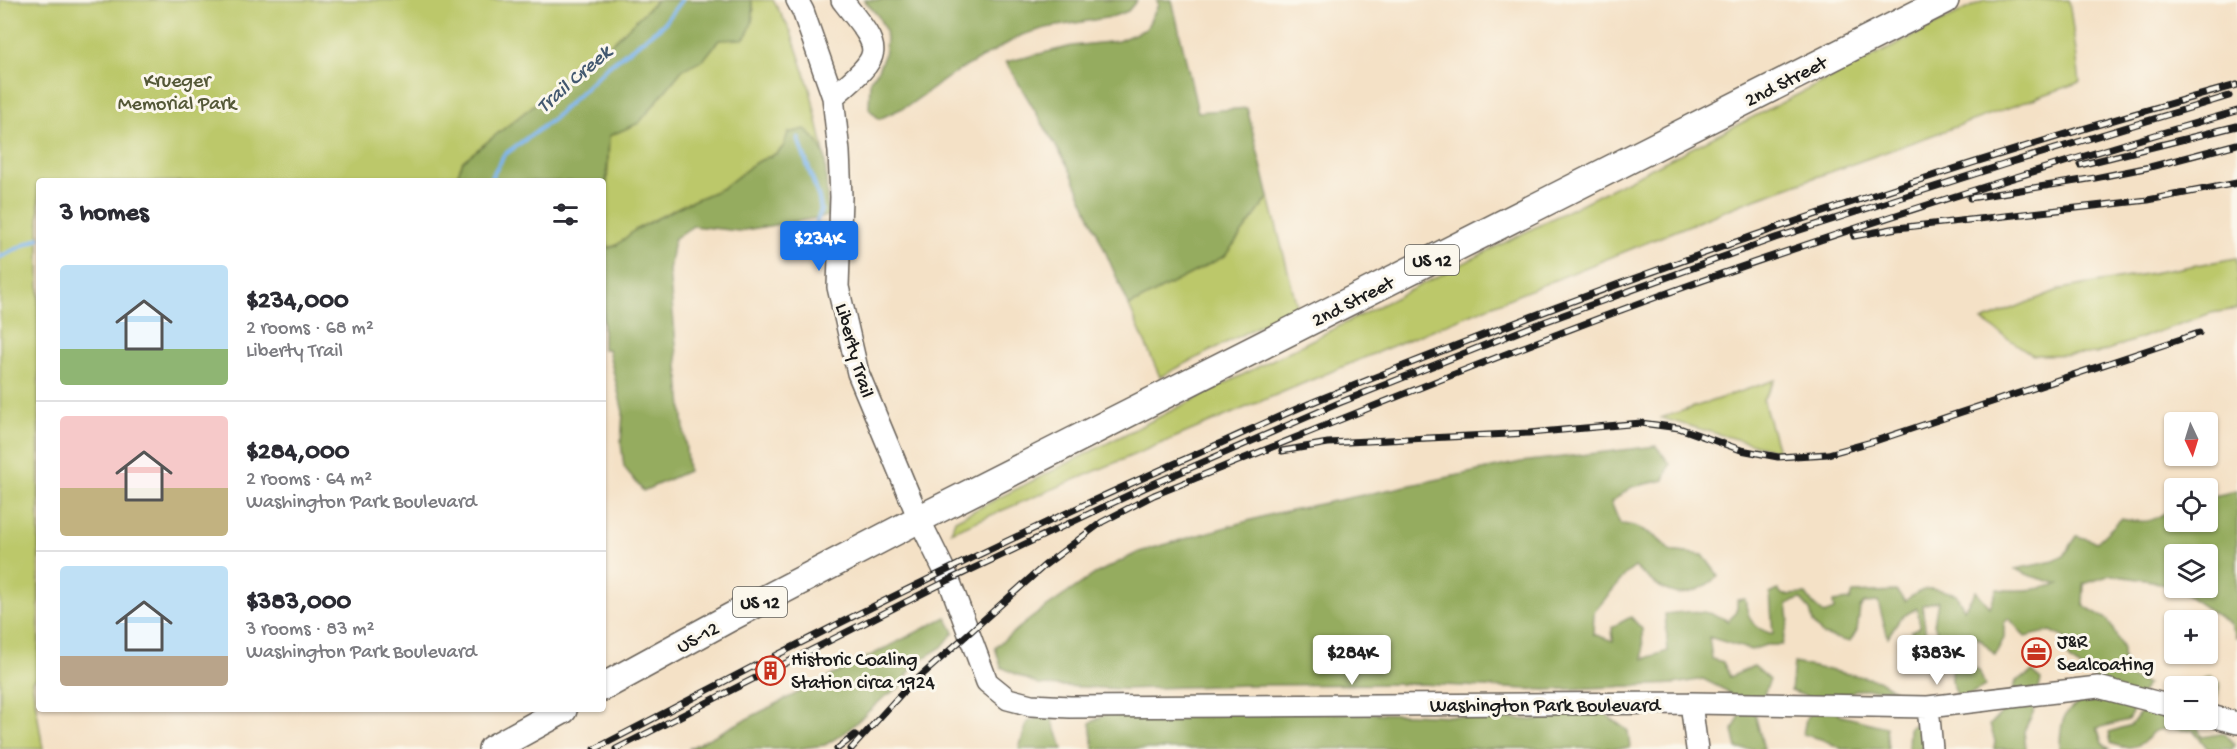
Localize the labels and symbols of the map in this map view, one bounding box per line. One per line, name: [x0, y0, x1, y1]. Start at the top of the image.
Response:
water label: Trail Creek: [533, 40, 620, 120]
street label: 2nd Street: [1742, 52, 1833, 114]
park label: Krueger Memorial Park: [118, 71, 238, 117]
pin: $234K: [777, 221, 861, 272]
road number: US 12: [1405, 245, 1459, 275]
street label: 2nd Street: [1309, 272, 1400, 334]
street label: Liberty Trail: [828, 301, 877, 401]
north arrow: [2164, 412, 2218, 466]
road number: US 12: [733, 587, 787, 617]
street label: US-12: [673, 618, 724, 660]
place label: J&R Sealcoating: [2057, 632, 2154, 678]
pin: $284K: [1310, 635, 1394, 686]
pin: $383K: [1895, 635, 1979, 686]
office icon: J&R Sealcoating: [2020, 636, 2052, 668]
place label: Historic Coaling Station circa 1924: [791, 650, 935, 696]
building icon: Historic Coaling Station circa 1924: [754, 654, 786, 686]
street label: Washington Park Boulevard: [1430, 696, 1663, 719]

